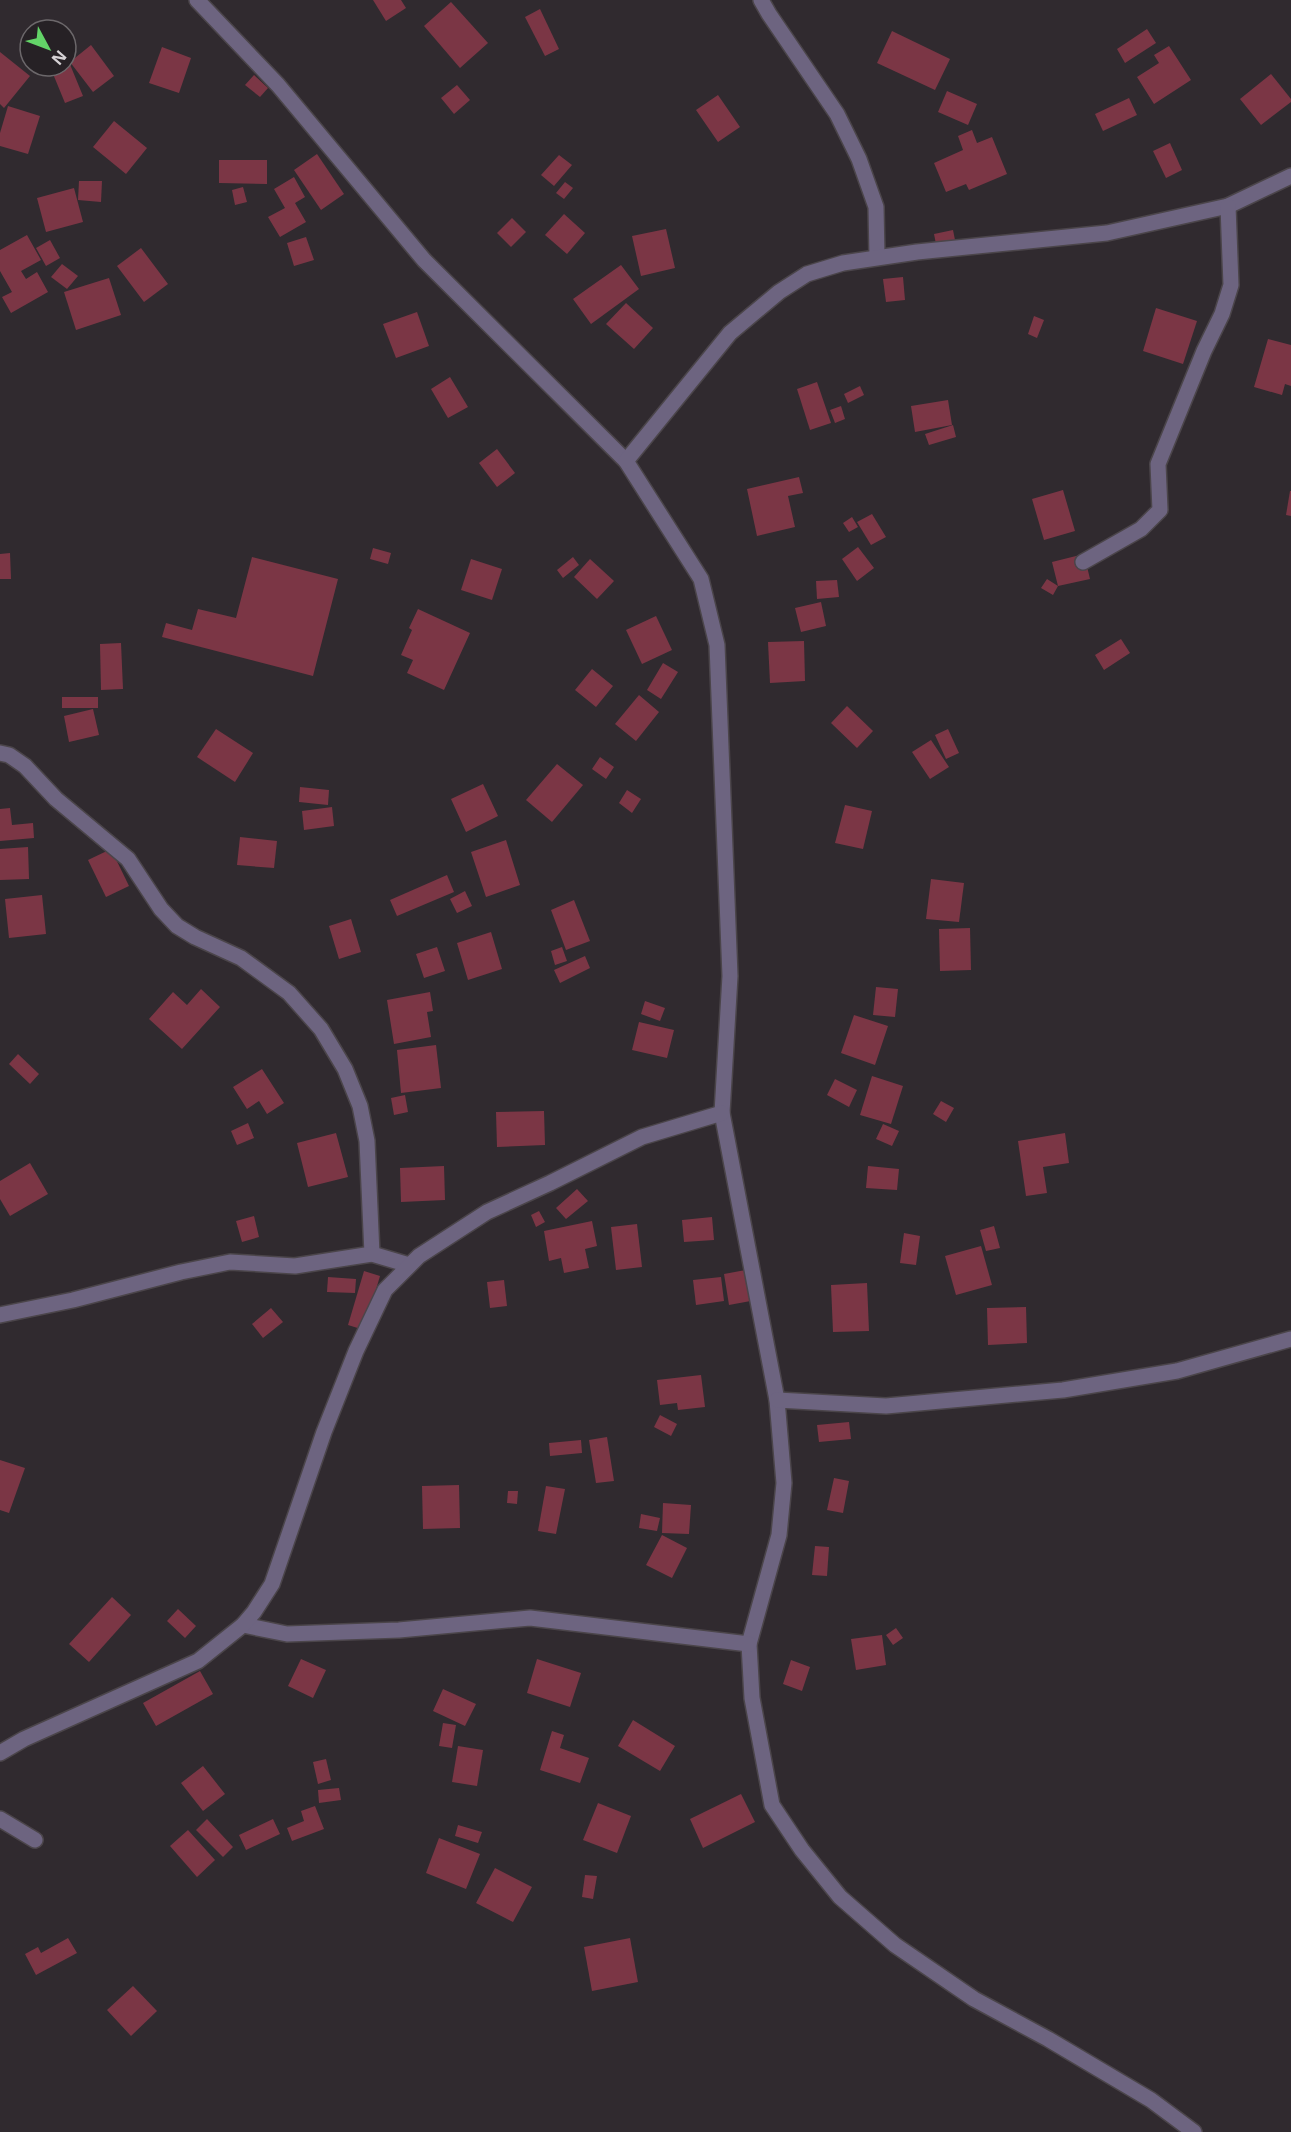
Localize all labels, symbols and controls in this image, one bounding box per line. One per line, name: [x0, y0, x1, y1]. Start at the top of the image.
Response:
north arrow: [18, 18, 78, 78]
text: N: [47, 46, 72, 70]

